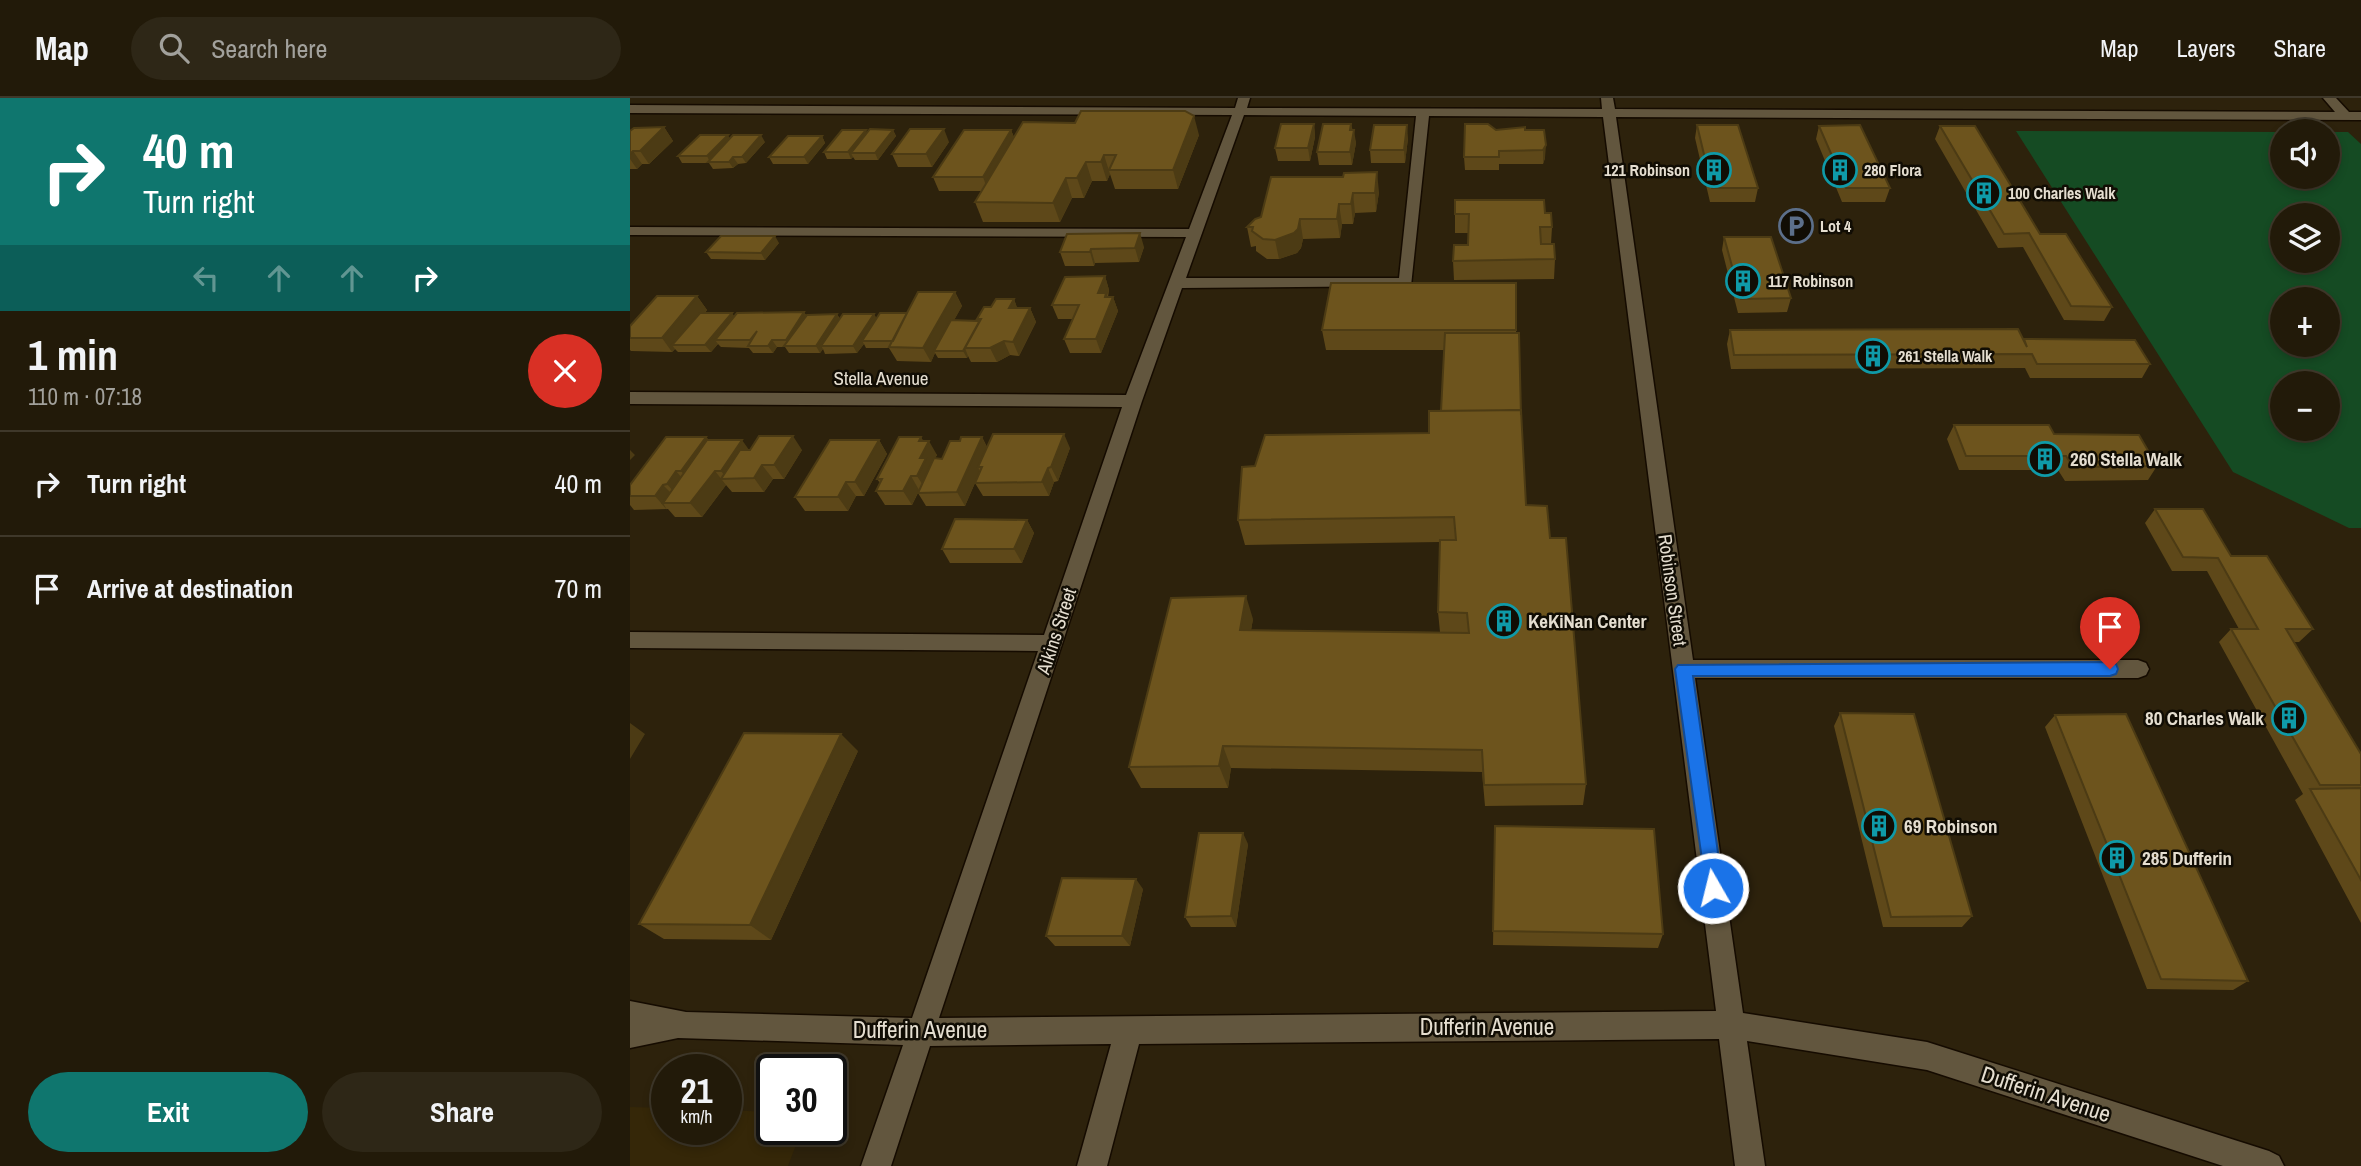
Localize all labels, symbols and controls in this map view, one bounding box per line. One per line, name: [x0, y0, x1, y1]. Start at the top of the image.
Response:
search box: [131, 17, 621, 80]
text: Map: [35, 26, 89, 70]
icon: search: [155, 29, 193, 67]
text: Search here: [211, 31, 327, 66]
text: Map: [2100, 32, 2138, 64]
text: Layers: [2176, 32, 2235, 64]
text: Share: [2273, 32, 2326, 64]
text: 40 m: [143, 117, 235, 183]
map controls: [2270, 119, 2340, 441]
button: sound: [2270, 119, 2340, 189]
icon: right: [28, 126, 119, 217]
building icon: 121 Robinson: [1695, 151, 1733, 189]
building icon: 280 Flora: [1821, 151, 1859, 189]
place label: 121 Robinson: [1604, 159, 1690, 181]
place label: 280 Flora: [1864, 159, 1922, 181]
building icon: 100 Charles Walk: [1965, 174, 2003, 212]
text: Turn right: [143, 180, 255, 223]
place label: 100 Charles Walk: [2008, 182, 2116, 204]
button: layers: [2270, 203, 2340, 273]
parking icon: Lot 4: [1777, 207, 1815, 245]
place label: Lot 4: [1820, 215, 1852, 237]
icon: left: [187, 259, 225, 297]
icon: ahead: [260, 259, 298, 297]
icon: ahead: [333, 259, 371, 297]
icon: right: [406, 259, 444, 297]
building icon: 117 Robinson: [1724, 262, 1762, 300]
place label: 117 Robinson: [1768, 270, 1853, 292]
button: +: [2270, 287, 2340, 357]
text: 1 min: [28, 327, 118, 383]
button: close: [528, 334, 602, 408]
building icon: 261 Stella Walk: [1854, 337, 1892, 375]
place label: 261 Stella Walk: [1898, 345, 1993, 367]
street label: Stella Avenue: [833, 365, 929, 391]
button: −: [2270, 371, 2340, 441]
text: 110 m · 07:18: [28, 381, 142, 412]
building icon: 260 Stella Walk: [2026, 440, 2064, 478]
place label: 260 Stella Walk: [2070, 446, 2182, 472]
icon: right: [28, 465, 66, 503]
text: Turn right: [87, 466, 186, 501]
text: 40 m: [555, 466, 602, 501]
street label: Robinson Street: [1652, 532, 1694, 648]
icon: arrive: [28, 570, 66, 608]
text: Arrive at destination: [87, 571, 293, 606]
text: 70 m: [555, 571, 602, 606]
street label: Aikins Street: [1030, 584, 1082, 678]
pin: [2080, 597, 2140, 669]
building icon: KeKiNan Center: [1485, 602, 1523, 640]
place label: KeKiNan Center: [1528, 608, 1647, 634]
icon: arrive: [2091, 608, 2129, 646]
building icon: 80 Charles Walk: [2270, 699, 2308, 737]
place label: 80 Charles Walk: [2145, 705, 2264, 731]
building icon: 69 Robinson: [1860, 807, 1898, 845]
place label: 69 Robinson: [1904, 813, 1998, 839]
building icon: 285 Dufferin: [2098, 839, 2136, 877]
place label: 285 Dufferin: [2142, 845, 2232, 871]
position arrow: [1676, 851, 1750, 925]
street label: Dufferin Avenue: [1420, 1011, 1554, 1042]
street label: Dufferin Avenue: [853, 1014, 987, 1045]
speed limit sign: 30: [756, 1054, 847, 1145]
street label: Dufferin Avenue: [1977, 1058, 2115, 1129]
text: 21: [681, 1067, 712, 1114]
button: Exit: [28, 1072, 308, 1152]
button: Share: [322, 1072, 602, 1152]
text: km/h: [681, 1104, 713, 1129]

